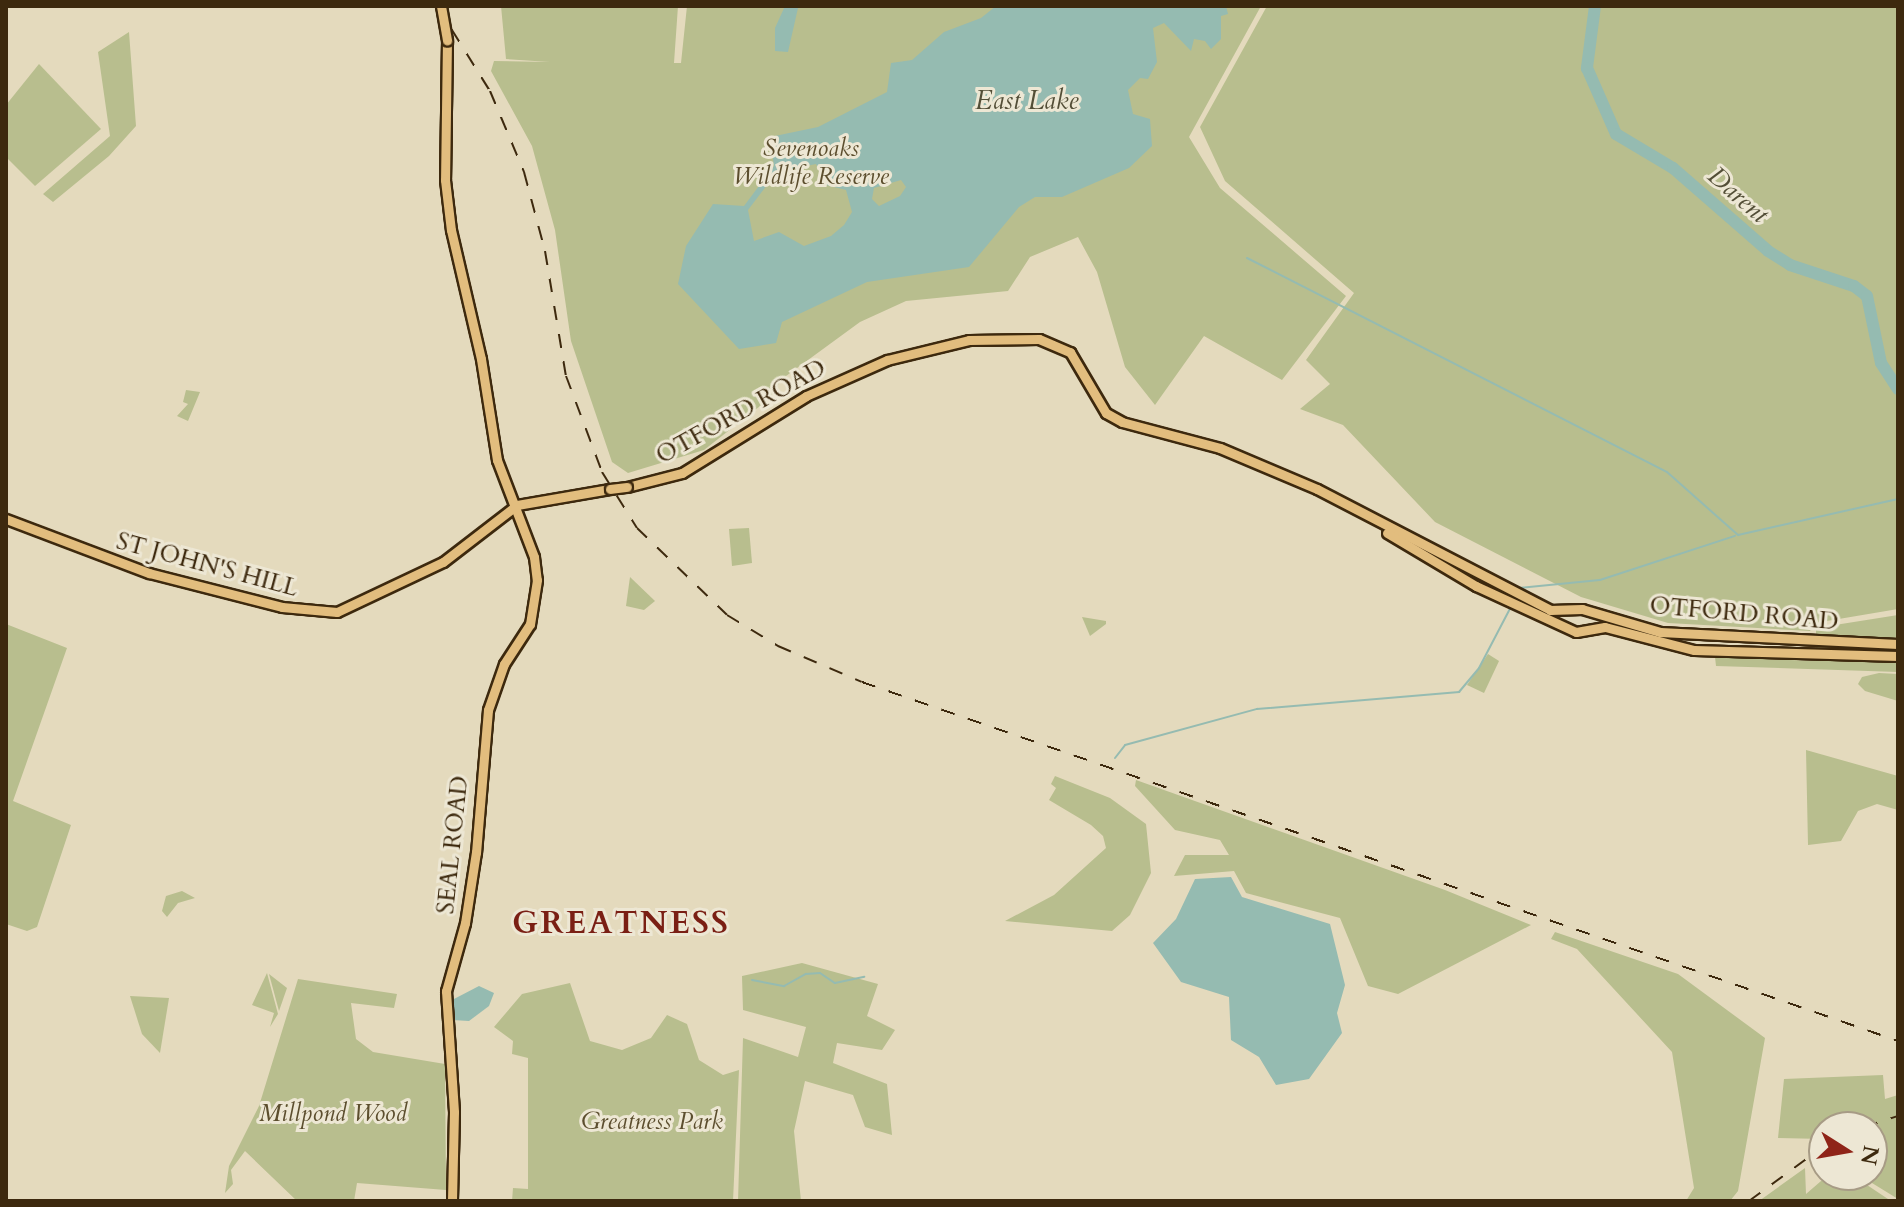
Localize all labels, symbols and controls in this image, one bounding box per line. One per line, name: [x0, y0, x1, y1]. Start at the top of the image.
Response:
water label: East Lake: [975, 85, 1079, 117]
park label: Sevenoaks Wildlife Reserve: [733, 135, 889, 191]
water label: Darent: [1701, 160, 1775, 230]
street label: OTFORD ROAD: [651, 354, 831, 470]
street label: ST JOHN'S HILL: [113, 527, 301, 603]
street label: OTFORD ROAD: [1648, 591, 1840, 637]
street label: SEAL ROAD: [431, 774, 475, 916]
district label: GREATNESS: [512, 904, 730, 942]
park label: Millpond Wood: [259, 1100, 407, 1128]
park label: Greatness Park: [581, 1108, 723, 1136]
north arrow: [1808, 1111, 1888, 1191]
text: N: [1853, 1143, 1886, 1167]

